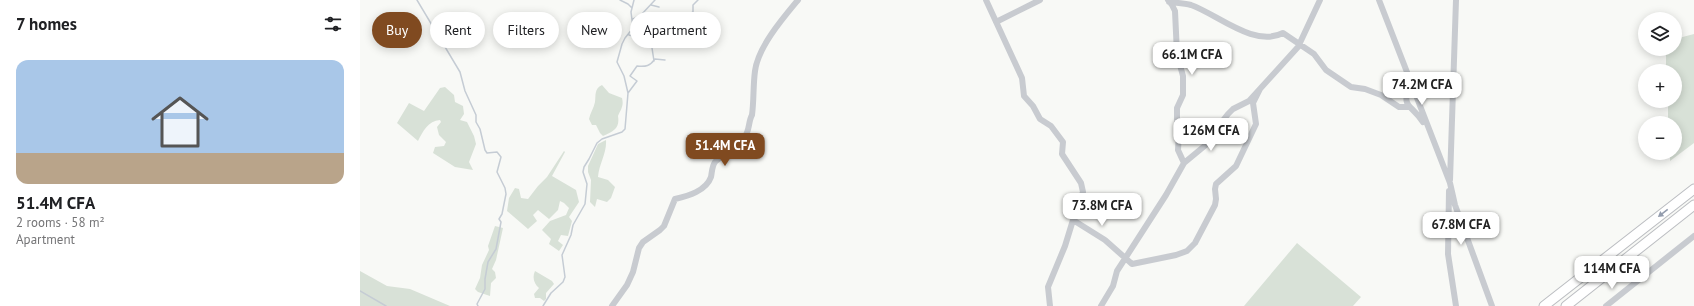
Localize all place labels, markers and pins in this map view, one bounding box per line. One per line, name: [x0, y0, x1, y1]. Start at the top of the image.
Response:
pin: 66.1M CFA: [1146, 42, 1238, 76]
pin: 74.2M CFA: [1376, 72, 1468, 106]
pin: 126M CFA: [1170, 118, 1252, 152]
pin: 51.4M CFA: [679, 133, 771, 167]
pin: 73.8M CFA: [1056, 193, 1148, 227]
pin: 67.8M CFA: [1415, 212, 1507, 246]
pin: 114M CFA: [1571, 256, 1653, 290]

